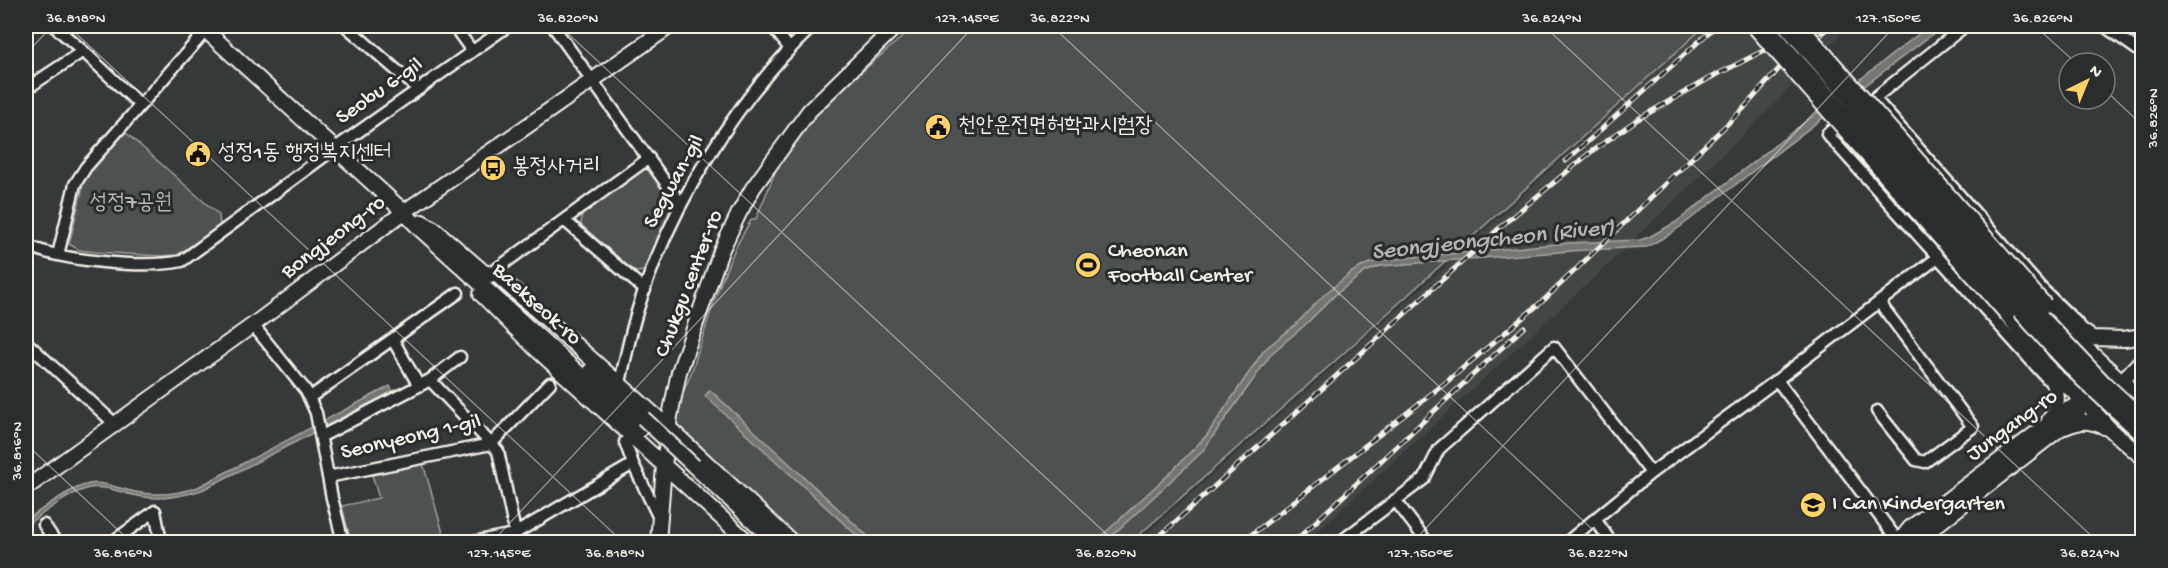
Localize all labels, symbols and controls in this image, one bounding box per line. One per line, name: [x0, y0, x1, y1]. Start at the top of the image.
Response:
text: 36.818°N: [45, 10, 106, 28]
text: 36.820°N: [537, 10, 599, 28]
text: 127.145°E: [934, 10, 999, 28]
text: 36.822°N: [1029, 10, 1090, 28]
text: 36.824°N: [1521, 10, 1582, 28]
text: 127.150°E: [1855, 10, 1921, 28]
text: 36.826°N: [2012, 10, 2073, 28]
north arrow: [2057, 51, 2117, 111]
street label: Seobu 6-gil: [331, 52, 429, 131]
text: N: [2085, 62, 2106, 83]
text: 36.826°N: [2145, 88, 2163, 149]
public building icon: 천안운전면허학과시험장: [923, 112, 953, 142]
place label: 천안운전면허학과시험장: [958, 114, 1153, 140]
street label: Segwan-gil: [639, 131, 711, 233]
public building icon: 성정1동 행정복지센터: [183, 139, 213, 169]
place label: 성정1동 행정복지센터: [218, 141, 391, 167]
bus stop icon: 봉정사거리: [478, 153, 508, 183]
place label: 봉정사거리: [512, 155, 601, 181]
street label: Bongjeong-ro: [276, 190, 391, 286]
park label: 성정7공원: [90, 191, 172, 217]
street label: Chukgu center-ro: [650, 207, 730, 361]
water label: Seongjeongcheon (River): [1370, 214, 1616, 268]
place label: Cheonan Football Center: [1107, 239, 1254, 290]
sports icon: Cheonan Football Center: [1073, 250, 1103, 280]
street label: Baekseok-ro: [485, 257, 586, 352]
street label: Jungang-ro: [1962, 384, 2064, 468]
street label: Seonyeong 1-gil: [338, 409, 484, 467]
text: 36.816°N: [9, 422, 27, 481]
school or university icon: I Can Kindergarten: [1798, 490, 1828, 520]
place label: I Can Kindergarten: [1832, 492, 2006, 518]
text: 36.816°N: [93, 545, 152, 563]
text: 127.145°E: [466, 545, 531, 563]
text: 36.818°N: [584, 545, 645, 563]
text: 36.820°N: [1075, 545, 1137, 563]
text: 127.150°E: [1387, 545, 1453, 563]
text: 36.822°N: [1567, 545, 1628, 563]
text: 36.824°N: [2059, 545, 2120, 563]

